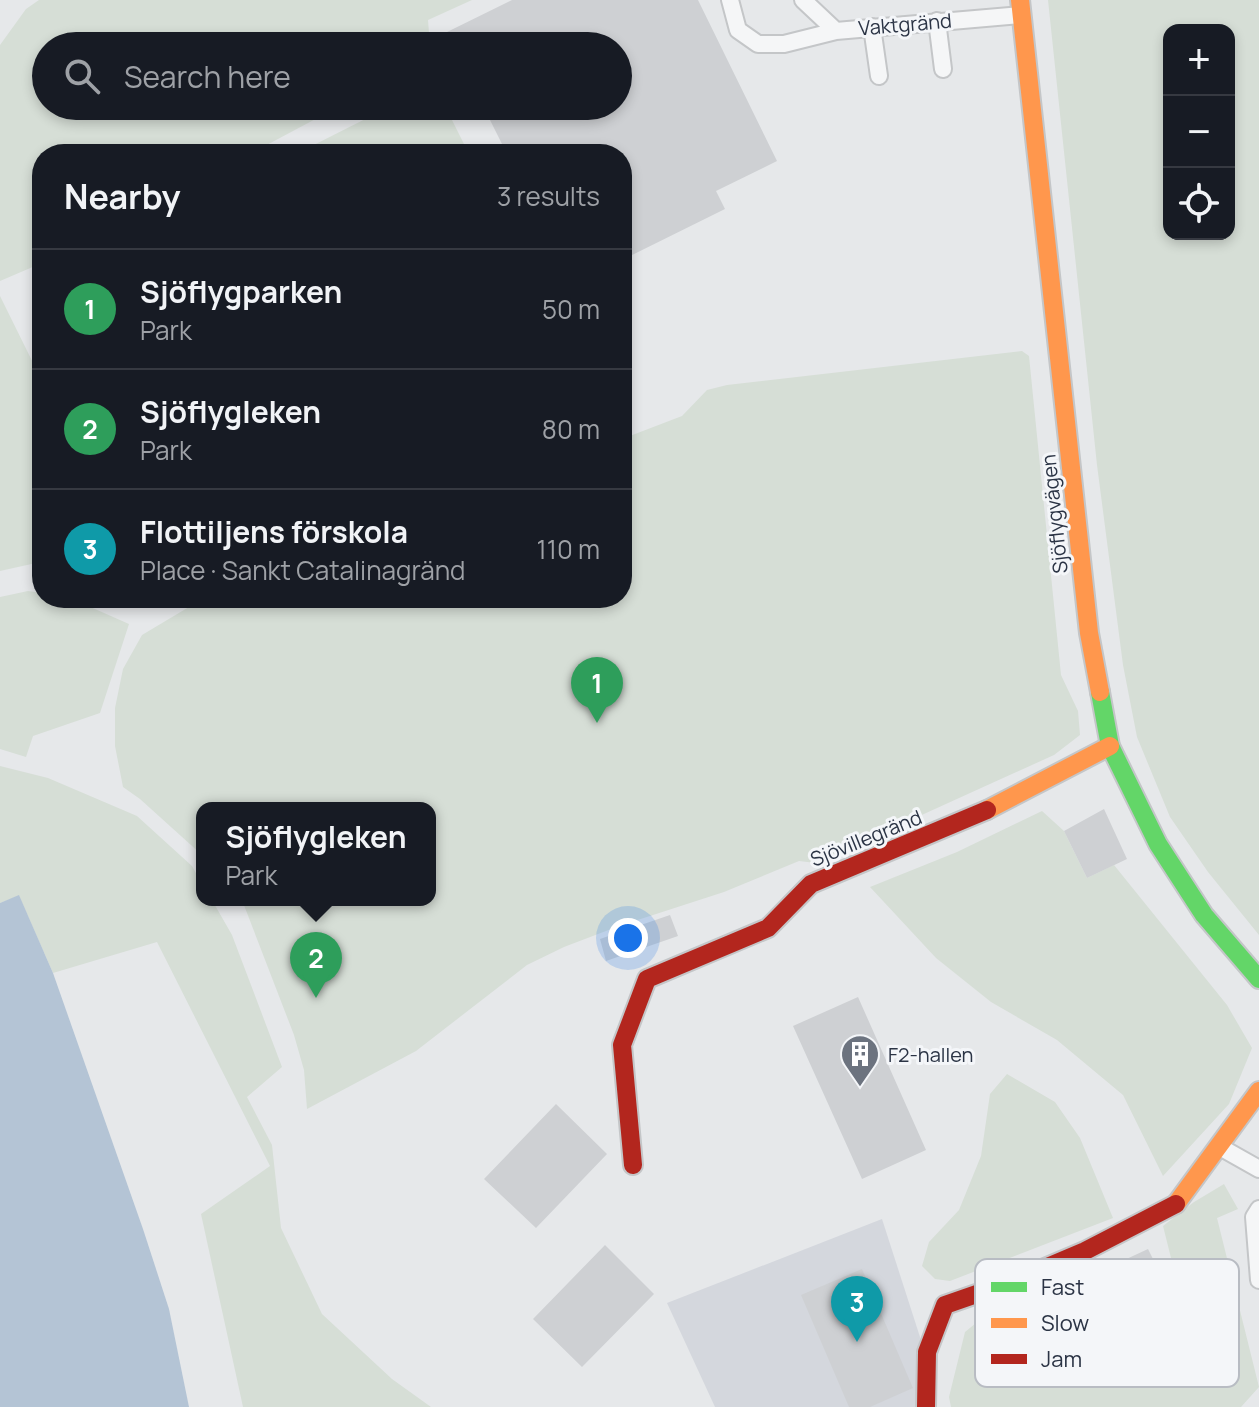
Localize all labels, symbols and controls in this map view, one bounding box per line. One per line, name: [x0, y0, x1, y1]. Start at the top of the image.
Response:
street label: Vaktgränd: [857, 6, 953, 42]
map controls: [1163, 24, 1235, 240]
button: +: [1163, 24, 1235, 96]
search box: [32, 32, 632, 120]
icon: search: [60, 54, 104, 98]
text: Search here: [124, 56, 291, 97]
button: −: [1163, 96, 1235, 168]
button: locate: [1163, 168, 1235, 240]
text: Nearby: [64, 173, 180, 219]
text: 3 results: [497, 178, 600, 214]
text: Sjöflygparken: [140, 271, 342, 312]
text: 1: [84, 291, 96, 327]
text: 50 m: [542, 291, 600, 327]
text: Park: [140, 312, 192, 348]
text: Sjöflygleken: [140, 391, 321, 432]
text: 2: [82, 411, 98, 447]
text: 80 m: [542, 411, 600, 447]
text: Park: [140, 432, 192, 468]
street label: Sjöflygvägen: [1034, 453, 1074, 575]
text: Flottiljens förskola: [140, 511, 408, 552]
text: 3: [82, 531, 98, 567]
text: 110 m: [537, 531, 600, 567]
text: Place · Sankt Catalinagränd: [140, 552, 466, 588]
pin: 1: [571, 657, 623, 723]
popup: [196, 802, 436, 906]
street label: Sjövillegränd: [806, 803, 926, 873]
text: Sjöflygleken: [225, 816, 407, 857]
text: Park: [225, 857, 277, 893]
your location: [608, 918, 648, 958]
pin: 2: [290, 932, 342, 998]
building icon: F2-hallen: [839, 1033, 881, 1088]
place label: F2-hallen: [888, 1041, 973, 1068]
legend: [975, 1259, 1239, 1387]
text: Fast: [1041, 1272, 1084, 1302]
pin: 3: [831, 1276, 883, 1342]
text: Slow: [1041, 1308, 1089, 1338]
text: Jam: [1041, 1344, 1082, 1374]

